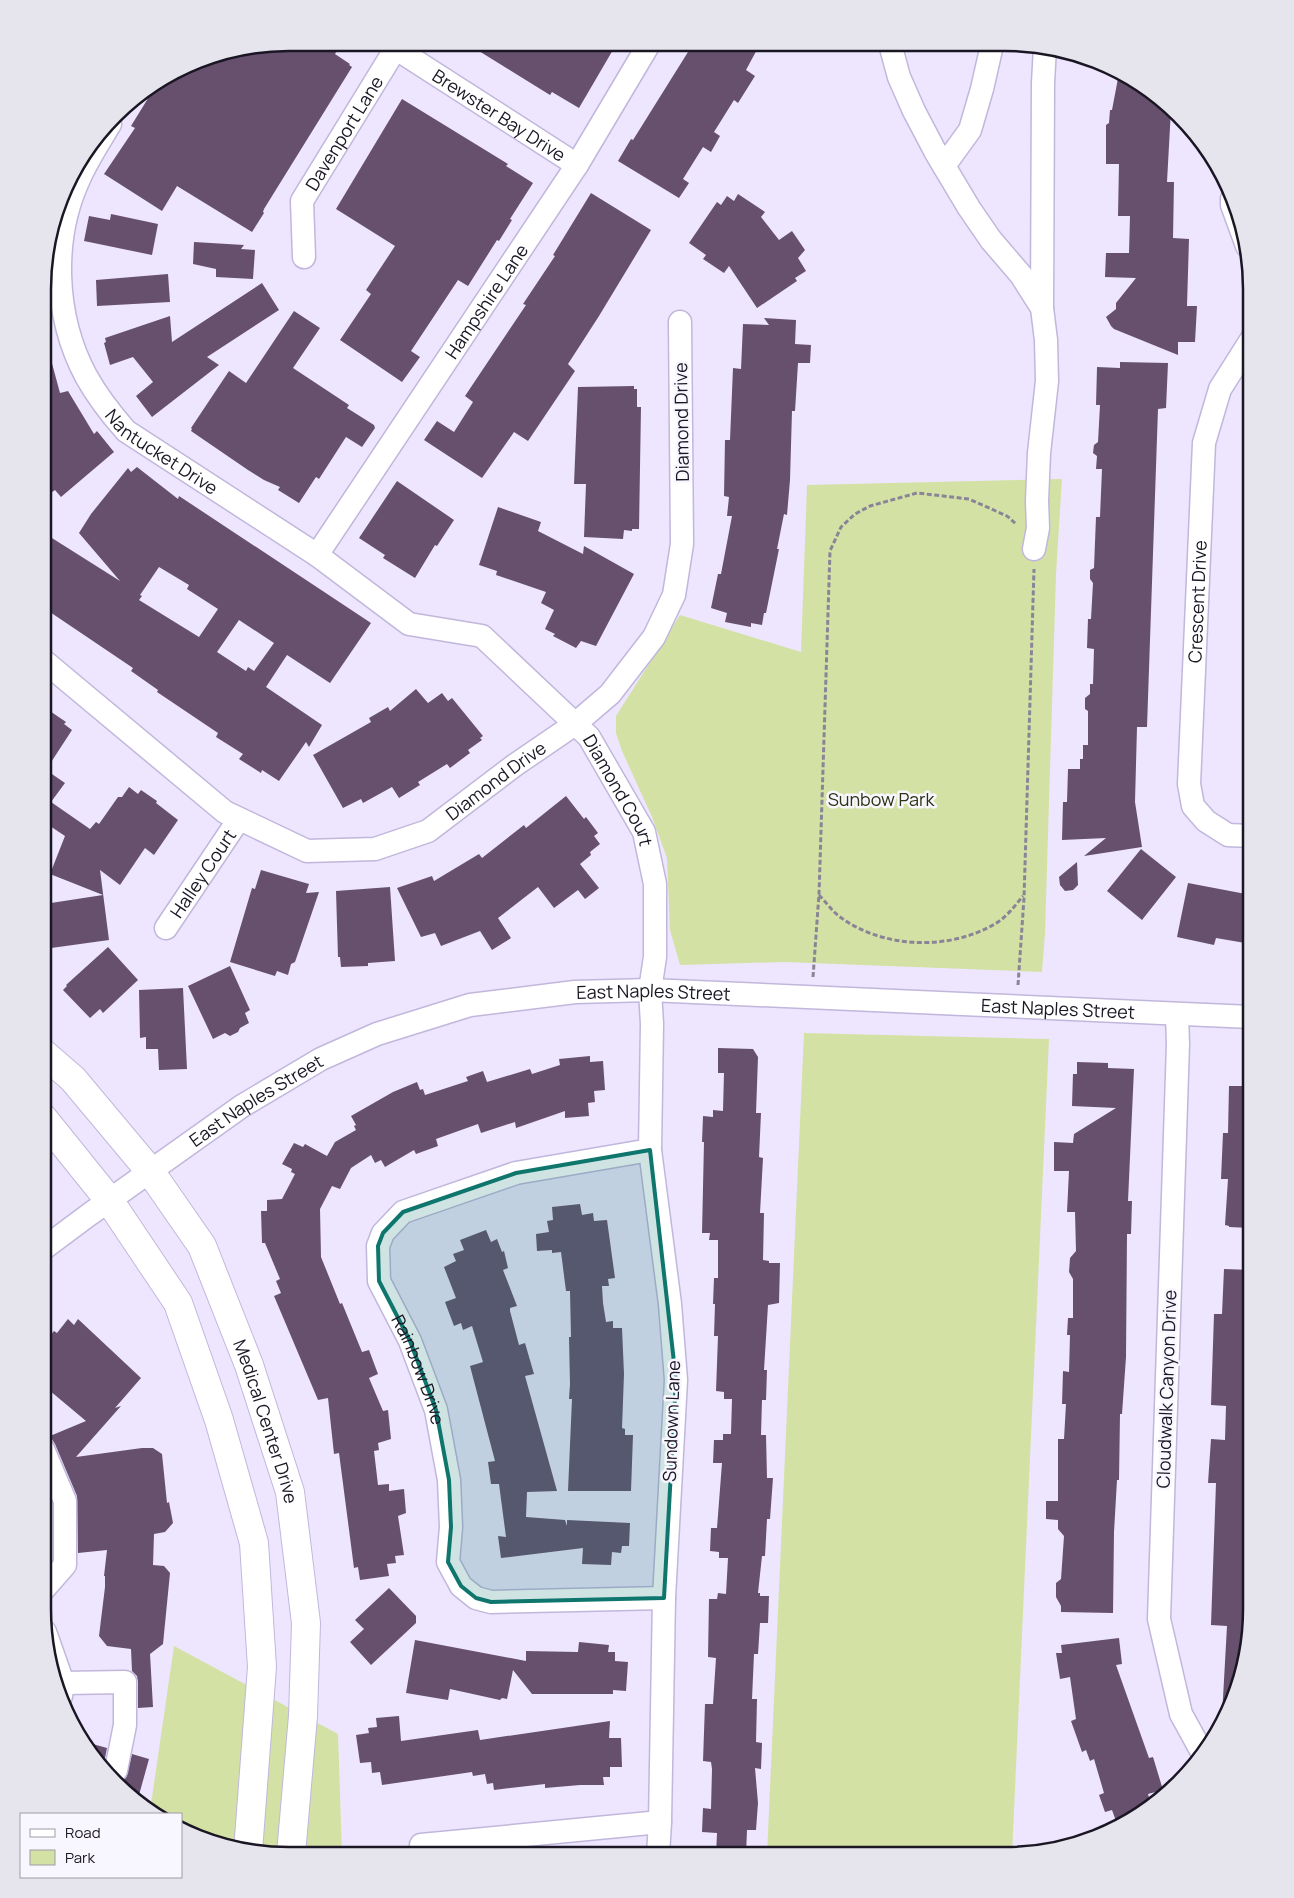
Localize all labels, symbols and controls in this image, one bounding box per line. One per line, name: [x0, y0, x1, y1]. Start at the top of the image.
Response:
street label: Brewster Bay Drive: [428, 63, 570, 167]
street label: Davenport Lane: [299, 71, 388, 195]
street label: Hampshire Lane: [439, 239, 533, 363]
street label: Diamond Drive: [668, 362, 694, 482]
street label: Nantucket Drive: [100, 404, 223, 500]
street label: Crescent Drive: [1182, 540, 1212, 663]
street label: Diamond Court: [578, 730, 659, 848]
street label: Diamond Drive: [441, 735, 551, 826]
park label: Sunbow Park: [828, 787, 935, 811]
street label: Halley Court: [164, 824, 241, 922]
street label: East Naples Street: [576, 978, 731, 1006]
street label: East Naples Street: [980, 993, 1136, 1024]
street label: East Naples Street: [184, 1049, 327, 1152]
street label: Cloudwalk Canyon Drive: [1151, 1289, 1181, 1489]
street label: Rainbow Drive: [386, 1310, 450, 1427]
street label: Medical Center Drive: [228, 1336, 303, 1505]
street label: Sundown Lane: [657, 1360, 685, 1482]
legend: [20, 1813, 182, 1878]
text: Road: [65, 1822, 101, 1843]
text: Park: [65, 1847, 95, 1868]

